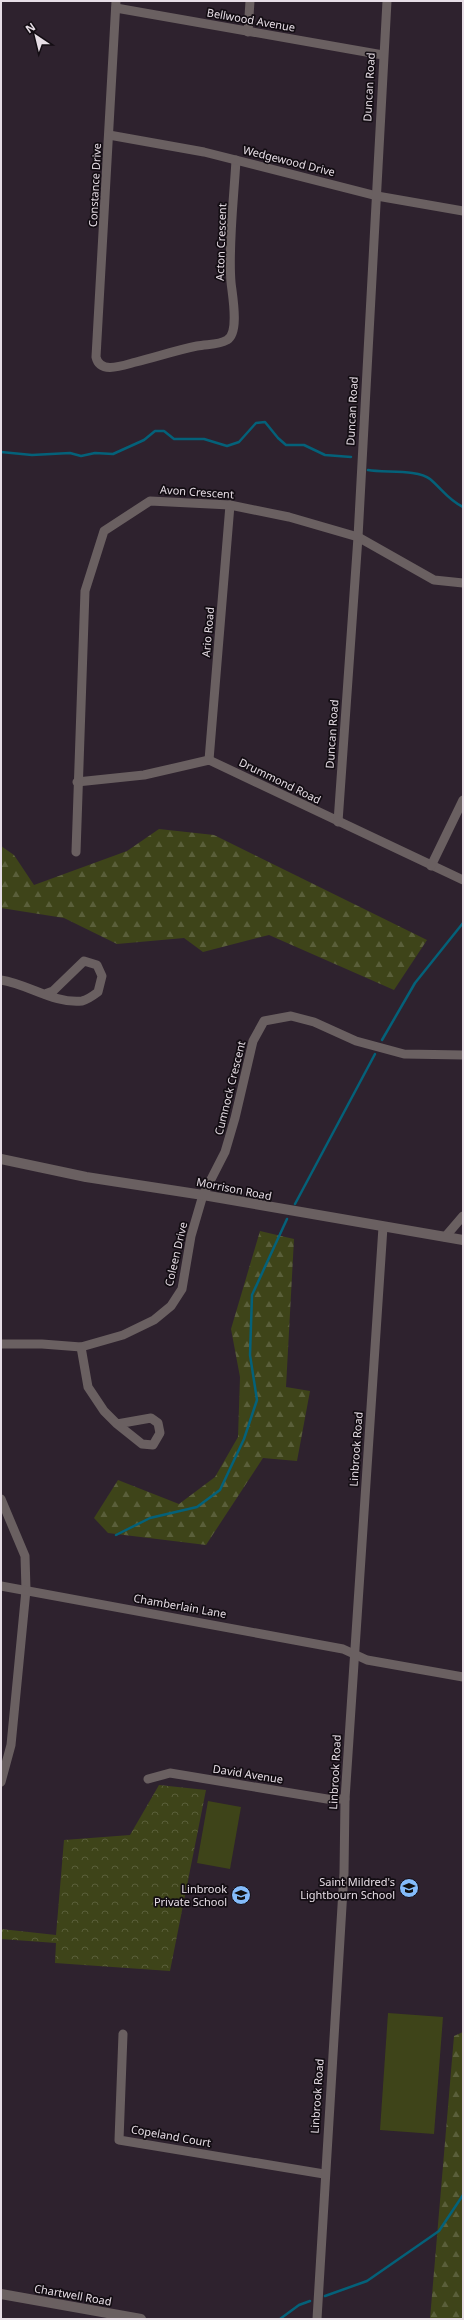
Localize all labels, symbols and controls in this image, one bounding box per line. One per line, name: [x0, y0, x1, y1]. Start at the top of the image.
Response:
street label: Bellwood Avenue: [206, 4, 296, 35]
north arrow: [16, 16, 56, 56]
text: N: [22, 19, 38, 36]
street label: Duncan Road: [359, 52, 378, 122]
street label: Wedgewood Drive: [241, 142, 337, 179]
street label: Constance Drive: [85, 143, 104, 227]
street label: Acton Crescent: [212, 203, 229, 281]
street label: Duncan Road: [342, 376, 361, 446]
street label: Avon Crescent: [160, 481, 234, 502]
street label: Ario Road: [198, 606, 217, 658]
street label: Duncan Road: [322, 699, 341, 769]
street label: Drummond Road: [237, 754, 324, 807]
street label: Cumnock Crescent: [211, 1039, 248, 1137]
street label: Morrison Road: [195, 1174, 273, 1203]
street label: Coleen Drive: [161, 1220, 190, 1288]
street label: Linbrook Road: [345, 1411, 366, 1487]
street label: Chamberlain Lane: [132, 1590, 228, 1621]
street label: Linbrook Road: [325, 1734, 344, 1810]
street label: David Avenue: [212, 1761, 284, 1786]
place label: Saint Mildred's Lightbourn School: [300, 1874, 395, 1902]
school or university icon: Saint Mildred's Lightbourn School: [398, 1877, 420, 1899]
place label: Linbrook Private School: [154, 1881, 227, 1909]
school or university icon: Linbrook Private School: [230, 1884, 252, 1906]
street label: Linbrook Road: [306, 2058, 327, 2134]
street label: Copeland Court: [130, 2121, 212, 2150]
street label: Chartwell Road: [33, 2280, 113, 2309]

